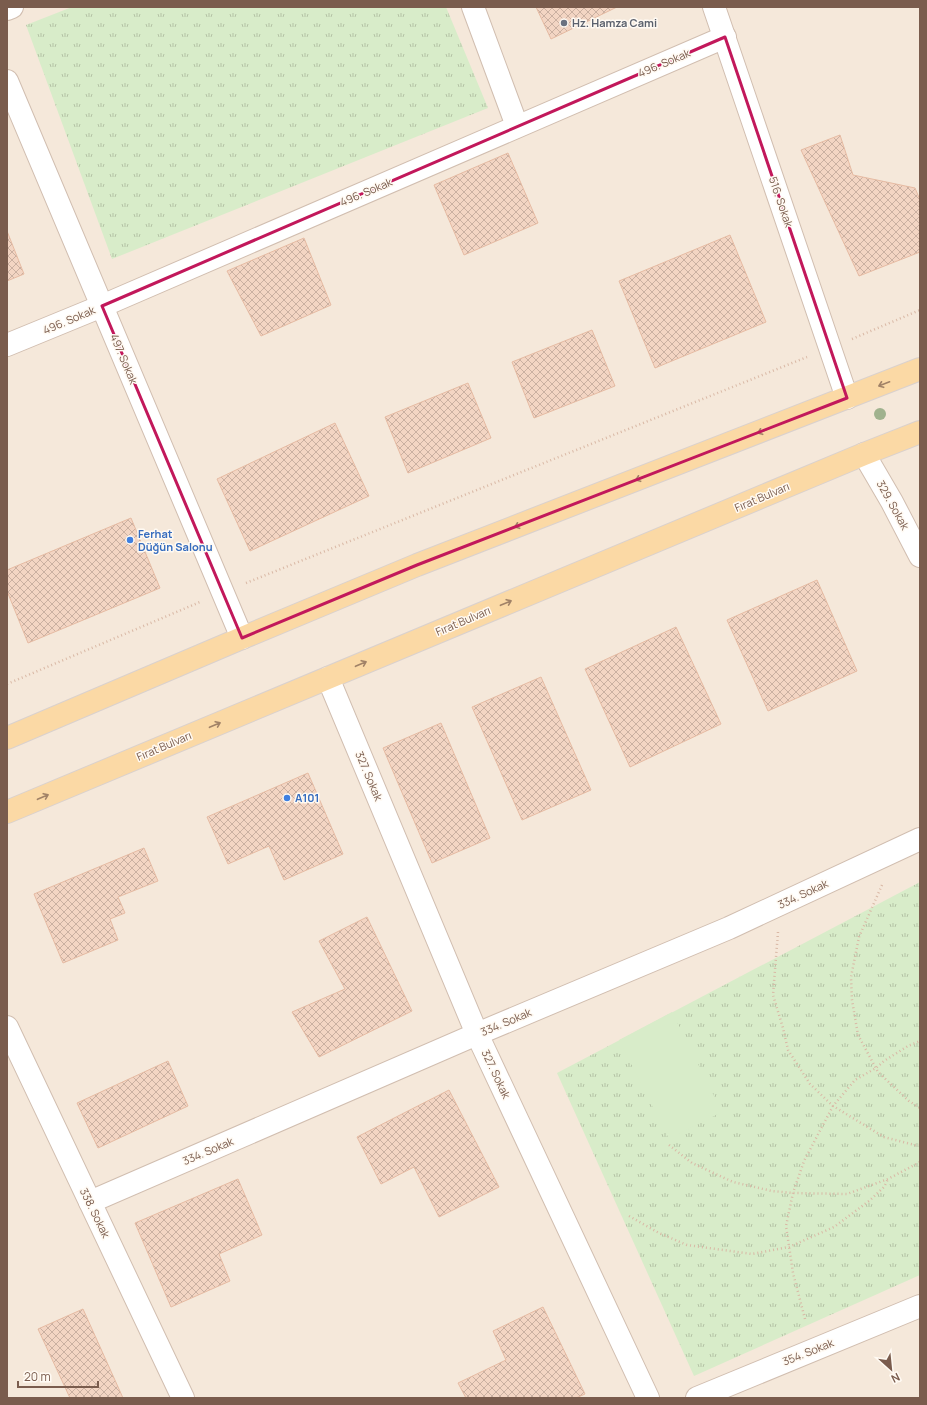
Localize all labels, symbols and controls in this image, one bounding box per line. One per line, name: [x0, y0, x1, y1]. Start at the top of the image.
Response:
place label: Hz. Hamza Cami: [572, 15, 657, 30]
marker: Hz. Hamza Cami: [559, 18, 569, 28]
street label: 496. Sokak: [635, 45, 693, 80]
street label: 496. Sokak: [337, 174, 395, 209]
street label: 516. Sokak: [766, 174, 797, 230]
street label: 496. Sokak: [40, 302, 98, 337]
street label: 497. Sokak: [107, 331, 142, 387]
one-way arrow: [878, 380, 890, 388]
one-way arrow: [757, 427, 769, 435]
one-way arrow: [636, 475, 648, 483]
street label: 329. Sokak: [874, 477, 913, 533]
street label: Fırat Bulvarı: [732, 478, 792, 515]
one-way arrow: [515, 522, 527, 530]
place label: Ferhat Düğün Salonu: [138, 526, 213, 554]
marker: Ferhat Düğün Salonu: [125, 535, 135, 545]
one-way arrow: [500, 599, 512, 607]
street label: Fırat Bulvarı: [433, 602, 493, 639]
one-way arrow: [354, 660, 366, 668]
one-way arrow: [208, 721, 220, 729]
street label: Fırat Bulvarı: [134, 727, 194, 764]
street label: 327. Sokak: [352, 749, 387, 803]
place label: A101: [295, 790, 319, 805]
one-way arrow: [37, 792, 49, 800]
marker: A101: [282, 793, 292, 803]
street label: 334. Sokak: [775, 875, 831, 912]
street label: 334. Sokak: [478, 1004, 534, 1039]
street label: 327. Sokak: [479, 1047, 515, 1101]
street label: 334. Sokak: [180, 1133, 236, 1168]
street label: 338. Sokak: [77, 1185, 114, 1241]
street label: 354. Sokak: [780, 1334, 836, 1369]
north arrow: [871, 1349, 911, 1389]
scale bar: [18, 1363, 98, 1389]
text: 20 m: [24, 1368, 51, 1385]
text: N: [889, 1370, 903, 1387]

